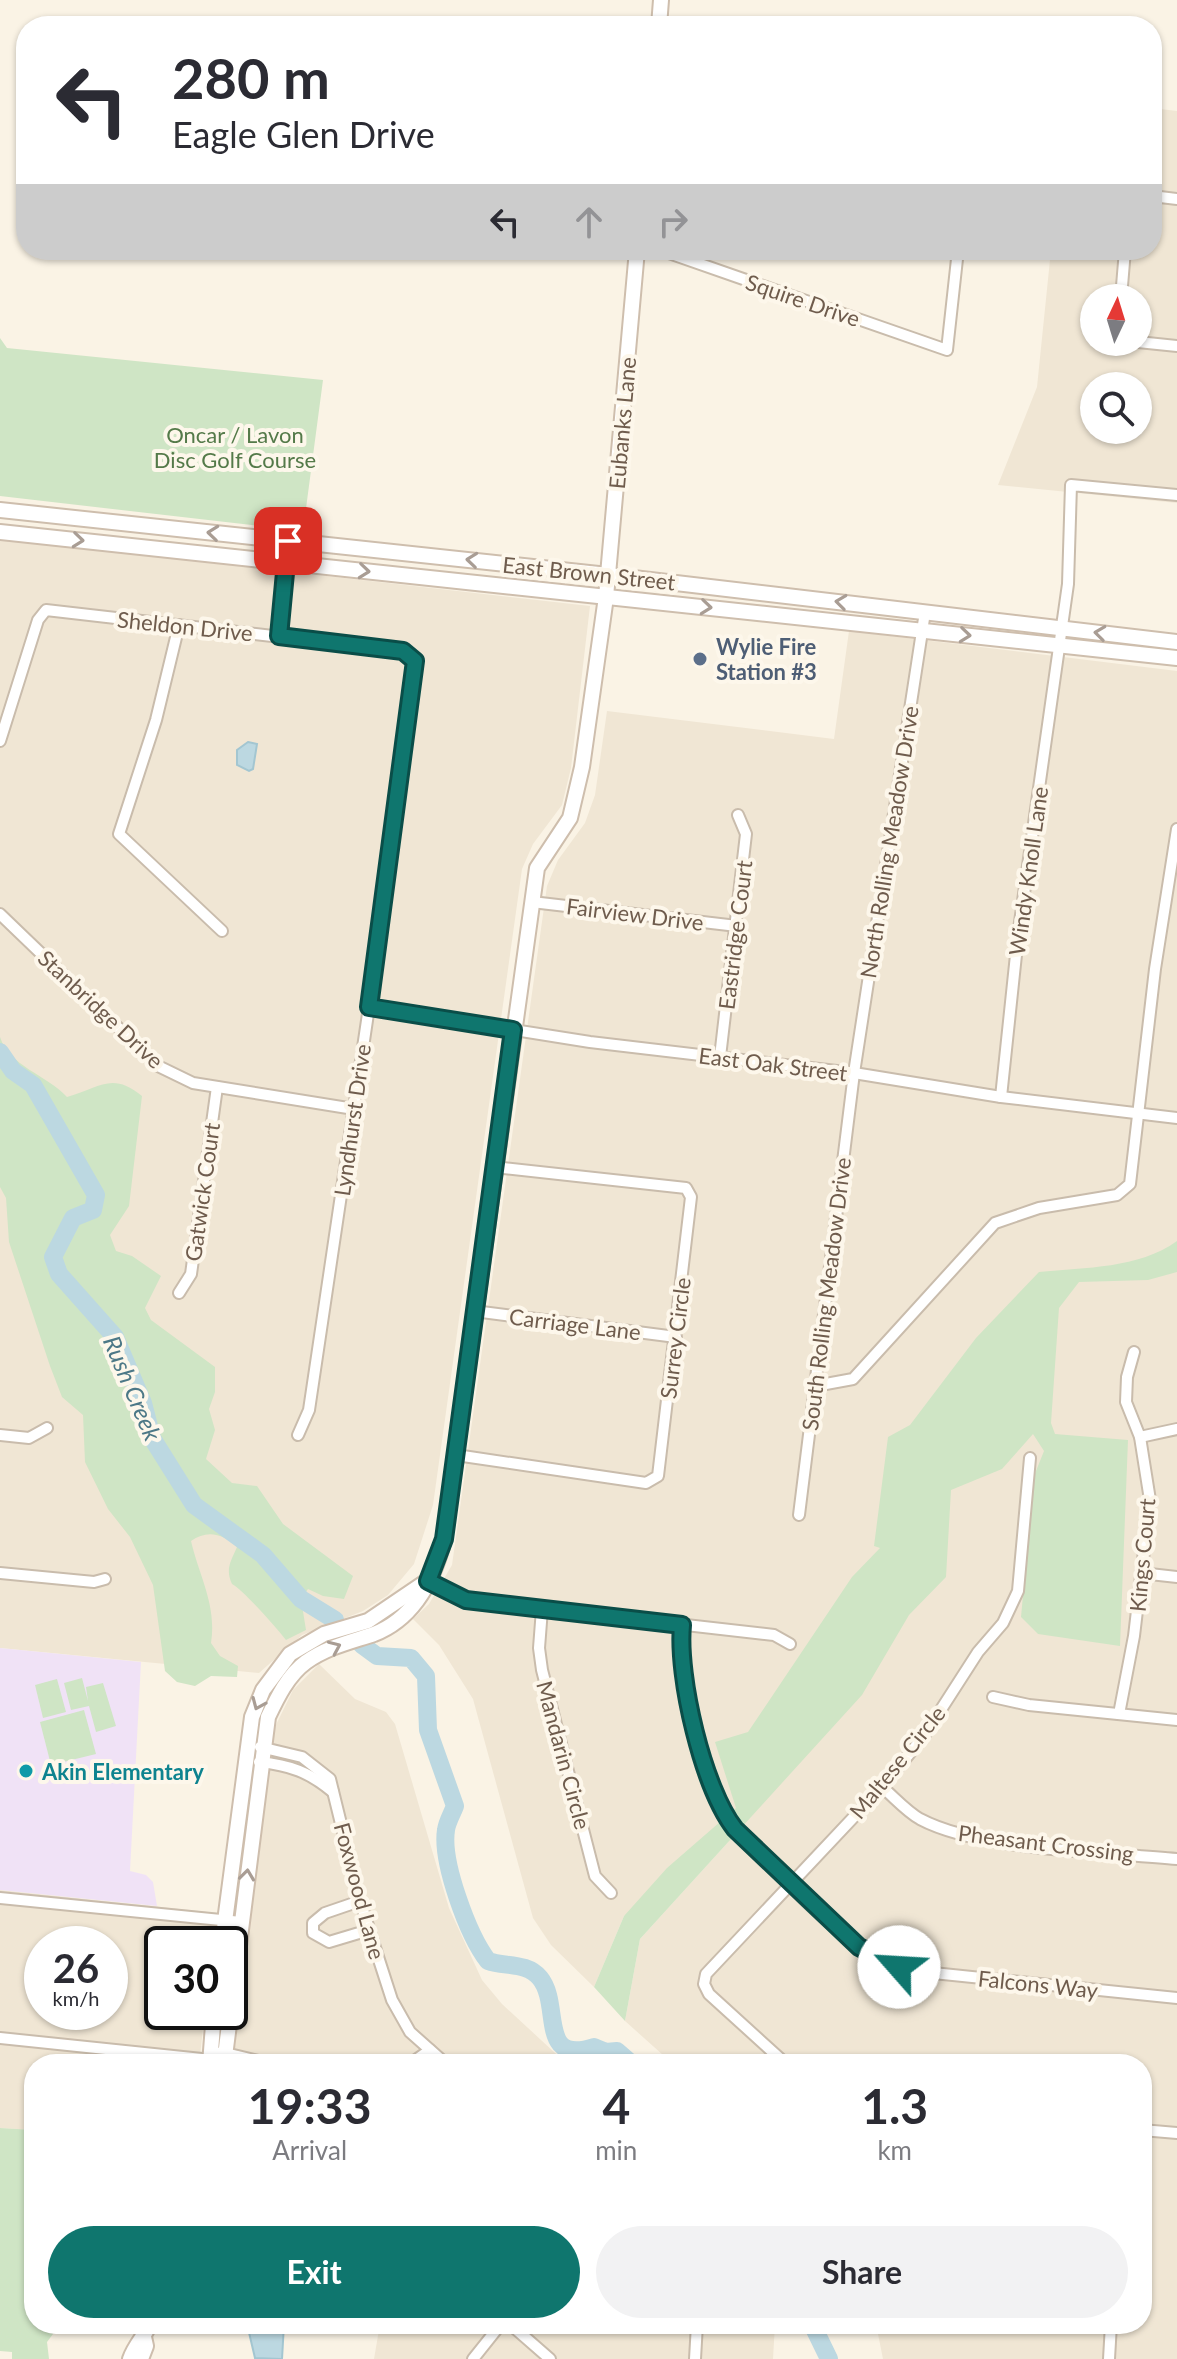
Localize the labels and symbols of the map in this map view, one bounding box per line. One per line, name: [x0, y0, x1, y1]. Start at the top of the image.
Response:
street label: Squire Drive: [742, 268, 864, 332]
north arrow: [1080, 284, 1152, 356]
street label: Eubanks Lane: [603, 356, 641, 490]
park label: Oncar / Lavon Disc Golf Course: [154, 421, 316, 473]
pin: [254, 507, 322, 575]
one-way arrow: [206, 524, 219, 541]
one-way arrow: [71, 532, 84, 549]
street label: East Brown Street: [501, 551, 677, 596]
one-way arrow: [465, 552, 478, 569]
one-way arrow: [358, 562, 371, 579]
one-way arrow: [835, 594, 848, 611]
one-way arrow: [700, 599, 713, 616]
street label: Sheldon Drive: [116, 605, 254, 647]
one-way arrow: [1093, 625, 1106, 642]
one-way arrow: [958, 627, 971, 644]
place label: Wylie Fire Station #3: [716, 633, 817, 685]
marker: Wylie Fire Station #3: [691, 650, 709, 668]
street label: North Rolling Meadow Drive: [854, 704, 924, 980]
street label: Windy Knoll Lane: [1003, 785, 1053, 957]
street label: Eastridge Court: [712, 859, 758, 1011]
street label: Fairview Drive: [565, 892, 705, 936]
street label: Stanbridge Drive: [33, 944, 169, 1074]
street label: East Oak Street: [697, 1041, 849, 1087]
street label: Lyndhurst Drive: [328, 1042, 376, 1198]
street label: Gatwick Court: [179, 1121, 225, 1263]
street label: South Rolling Meadow Drive: [796, 1156, 856, 1432]
street label: Surrey Circle: [654, 1276, 696, 1400]
street label: Carriage Lane: [508, 1303, 642, 1345]
water label: Rush Creek: [98, 1331, 168, 1445]
street label: Kings Court: [1124, 1497, 1160, 1613]
one-way arrow: [326, 1640, 341, 1656]
street label: Mandarin Circle: [531, 1678, 597, 1832]
one-way arrow: [251, 1696, 267, 1710]
street label: Maltese Circle: [843, 1700, 951, 1824]
place label: Akin Elementary: [41, 1758, 204, 1785]
marker: Akin Elementary: [17, 1762, 35, 1780]
street label: Pheasant Crossing: [957, 1819, 1135, 1867]
street label: Foxwood Lane: [329, 1820, 391, 1962]
one-way arrow: [238, 1868, 255, 1882]
position arrow: [857, 1925, 941, 2009]
speed limit sign: 30: [144, 1926, 248, 2030]
street label: Falcons Way: [977, 1964, 1100, 2004]

